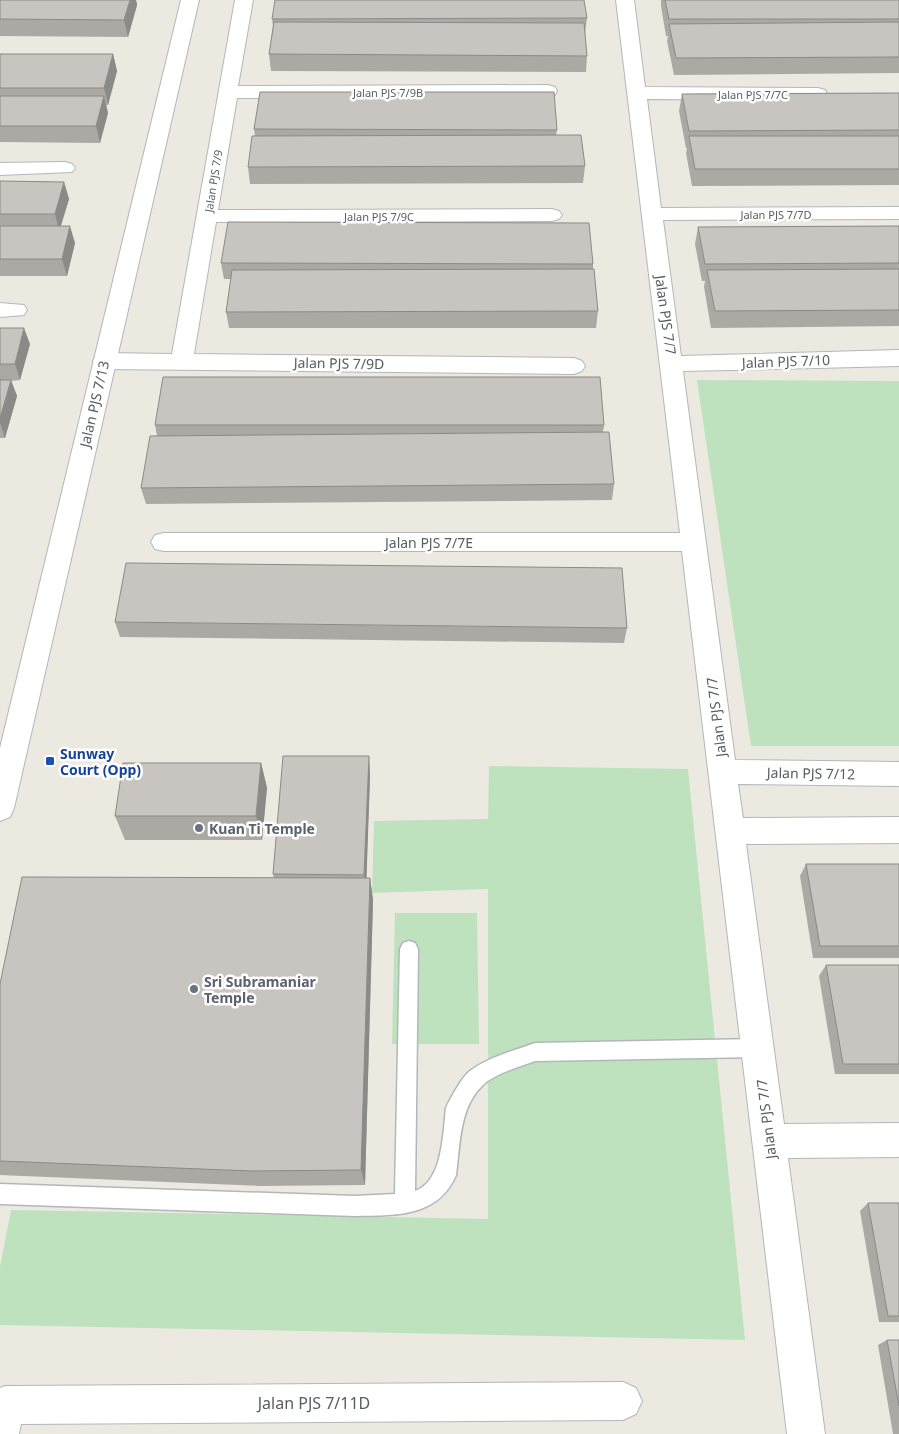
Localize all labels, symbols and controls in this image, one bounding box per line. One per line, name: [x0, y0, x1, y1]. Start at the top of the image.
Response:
street label: Jalan PJS 7/9B: [352, 85, 423, 100]
street label: Jalan PJS 7/7C: [717, 87, 788, 102]
street label: Jalan PJS 7/9: [201, 149, 225, 214]
street label: Jalan PJS 7/7D: [739, 207, 812, 222]
street label: Jalan PJS 7/9C: [343, 209, 414, 224]
street label: Jalan PJS 7/7: [651, 272, 681, 356]
street label: Jalan PJS 7/10: [740, 350, 830, 372]
street label: Jalan PJS 7/9D: [292, 353, 384, 373]
street label: Jalan PJS 7/13: [74, 359, 113, 451]
street label: Jalan PJS 7/7E: [383, 533, 473, 552]
street label: Jalan PJS 7/7: [702, 676, 731, 760]
place label: Sunway Court (Opp): [60, 744, 141, 779]
marker: Sunway Court (Opp): [44, 755, 56, 767]
street label: Jalan PJS 7/12: [765, 763, 855, 783]
place label: Kuan Ti Temple: [209, 819, 315, 838]
marker: Kuan Ti Temple: [193, 822, 205, 834]
place label: Sri Subramaniar Temple: [204, 972, 317, 1007]
marker: Sri Subramaniar Temple: [188, 983, 200, 995]
street label: Jalan PJS 7/7: [752, 1078, 781, 1162]
street label: Jalan PJS 7/11D: [256, 1392, 370, 1414]

